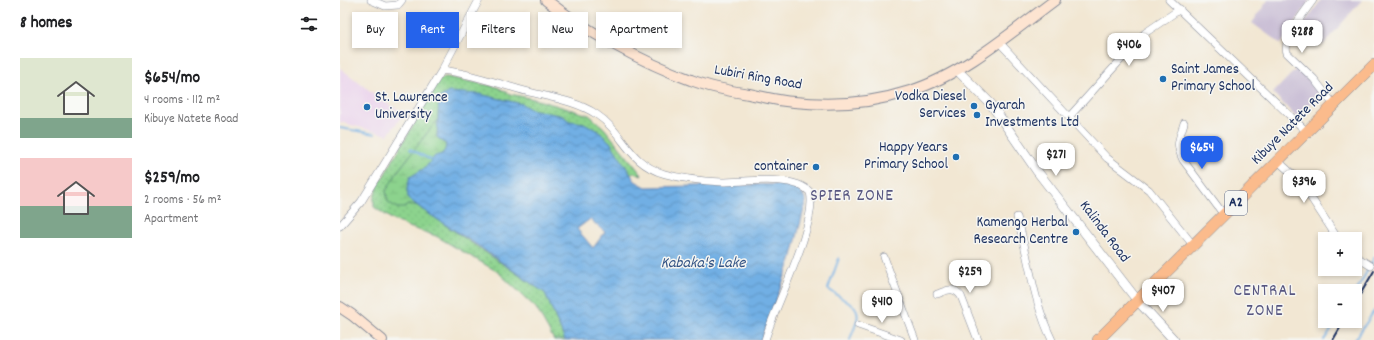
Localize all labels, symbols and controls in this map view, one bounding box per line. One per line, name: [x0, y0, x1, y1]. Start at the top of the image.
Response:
text: 8 homes: [20, 12, 72, 36]
chip: Buy: [352, 12, 398, 48]
chip: Rent: [406, 12, 459, 48]
chip: Filters: [467, 12, 530, 48]
chip: New: [538, 12, 588, 48]
chip: Apartment: [596, 12, 682, 48]
icon: filters: [298, 13, 320, 35]
pin: $288: [1278, 20, 1326, 54]
text: $288: [1291, 23, 1313, 42]
pin: $406: [1105, 33, 1153, 67]
text: $406: [1116, 36, 1142, 55]
street label: Lubiri Ring Road: [712, 59, 804, 97]
place label: Saint James Primary School: [1171, 59, 1255, 98]
text: $654/mo: [144, 67, 200, 91]
icon: home: [52, 74, 100, 122]
marker: Saint James Primary School: [1158, 74, 1168, 84]
street label: Kibuye Natete Road: [1247, 78, 1339, 170]
place label: Vodka Diesel Services: [895, 86, 966, 125]
place label: St. Lawrence University: [375, 87, 448, 126]
text: 4 rooms · 112 m²: [144, 91, 220, 110]
place label: Gyarah Investments Ltd: [985, 95, 1079, 134]
marker: Vodka Diesel Services: [969, 101, 979, 111]
marker: St. Lawrence University: [362, 102, 372, 112]
text: Kibuye Natete Road: [144, 110, 238, 129]
marker: Gyarah Investments Ltd: [972, 110, 982, 120]
pin: $654: [1178, 136, 1226, 170]
place label: Happy Years Primary School: [864, 137, 948, 176]
text: $654: [1190, 139, 1214, 158]
pin: $271: [1032, 143, 1080, 177]
text: $271: [1046, 146, 1066, 165]
marker: Happy Years Primary School: [951, 152, 961, 162]
place label: container: [754, 156, 808, 178]
marker: container: [811, 162, 821, 172]
text: $259/mo: [144, 167, 200, 191]
pin: $396: [1280, 170, 1328, 204]
text: $396: [1292, 173, 1316, 192]
icon: home: [52, 174, 100, 222]
district label: SPIER ZONE: [810, 185, 894, 209]
text: 2 rooms · 56 m²: [144, 191, 221, 210]
road number: A2: [1225, 191, 1247, 215]
street label: Kalinda Road: [1073, 196, 1135, 268]
text: Apartment: [144, 210, 198, 229]
place label: Kamengo Herbal Research Centre: [974, 212, 1068, 251]
marker: Kamengo Herbal Research Centre: [1071, 227, 1081, 237]
map controls: [1318, 232, 1362, 328]
button: +: [1318, 232, 1362, 276]
water label: Kabaka's Lake: [661, 252, 746, 275]
pin: $259: [946, 260, 994, 294]
text: $259: [958, 263, 982, 282]
pin: $407: [1139, 279, 1187, 313]
district label: CENTRAL ZONE: [1234, 280, 1296, 324]
text: $407: [1151, 282, 1175, 301]
button: −: [1318, 284, 1362, 328]
pin: $410: [858, 290, 906, 324]
text: $410: [871, 293, 893, 312]

